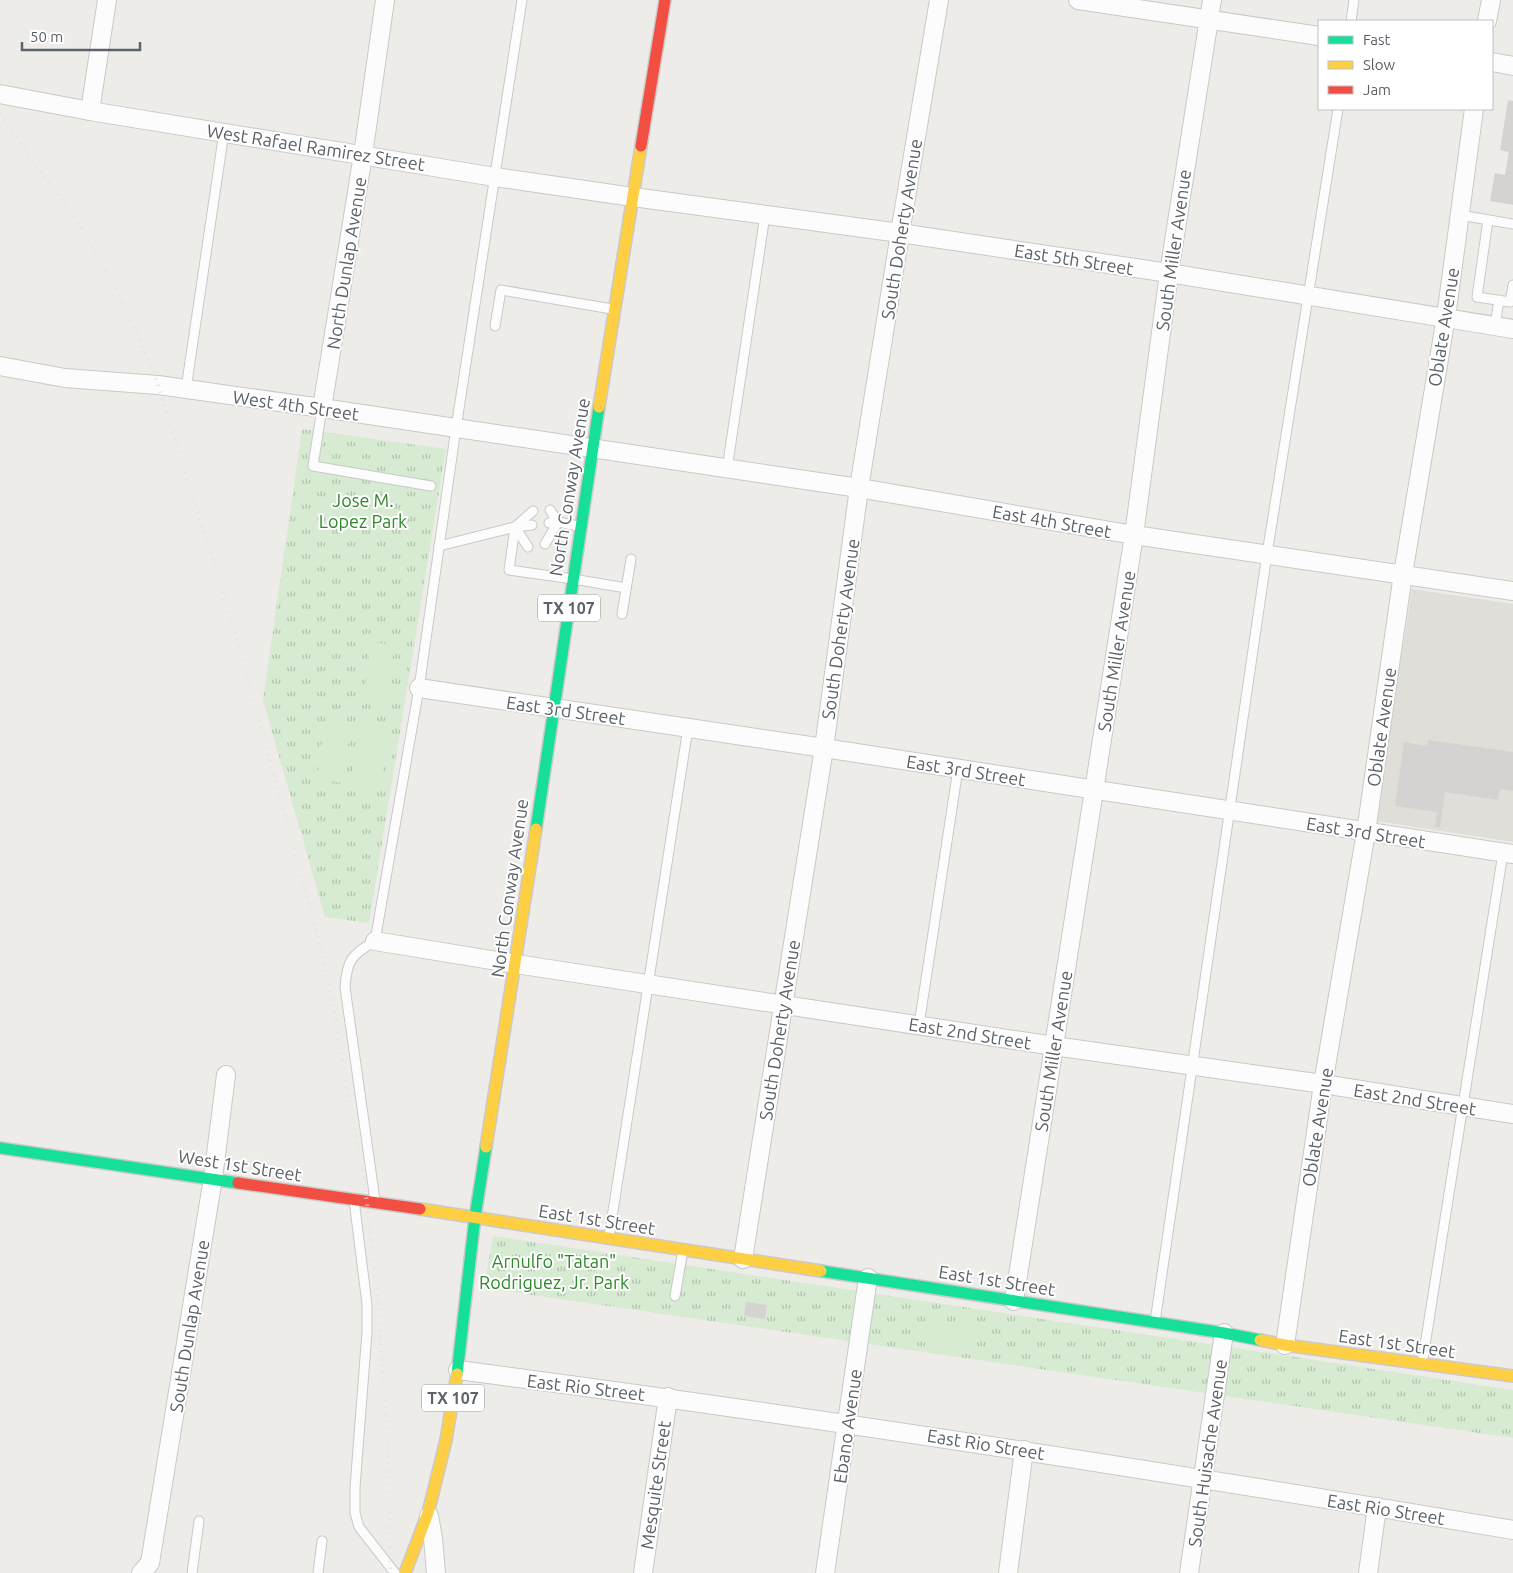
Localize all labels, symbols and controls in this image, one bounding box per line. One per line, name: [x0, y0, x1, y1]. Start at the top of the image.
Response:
scale bar: [22, 20, 140, 52]
legend: [1318, 20, 1493, 110]
text: 50 m: [30, 28, 63, 45]
text: Fast: [1363, 31, 1391, 48]
text: Slow: [1363, 56, 1396, 73]
text: Jam: [1363, 81, 1391, 98]
street label: West Rafael Ramirez Street: [206, 120, 426, 174]
street label: South Doherty Avenue: [877, 137, 925, 321]
street label: South Miller Avenue: [1152, 168, 1194, 332]
street label: North Dunlap Avenue: [322, 175, 370, 351]
street label: East 5th Street: [1013, 240, 1135, 278]
street label: Oblate Avenue: [1424, 266, 1462, 388]
street label: West 4th Street: [232, 386, 360, 424]
street label: North Conway Avenue: [545, 396, 593, 578]
park label: Jose M. Lopez Park: [319, 490, 407, 531]
street label: East 4th Street: [991, 501, 1113, 541]
street label: South Doherty Avenue: [817, 537, 863, 721]
street label: South Miller Avenue: [1093, 569, 1139, 733]
road number: TX 107: [538, 594, 600, 622]
street label: Oblate Avenue: [1363, 666, 1399, 788]
street label: East 3rd Street: [505, 692, 627, 728]
street label: East 3rd Street: [905, 751, 1027, 789]
street label: North Conway Avenue: [487, 797, 531, 979]
street label: East 3rd Street: [1305, 813, 1427, 851]
street label: South Doherty Avenue: [755, 938, 803, 1122]
street label: South Miller Avenue: [1030, 969, 1076, 1133]
street label: East 2nd Street: [907, 1013, 1033, 1053]
street label: Oblate Avenue: [1298, 1066, 1336, 1188]
street label: East 2nd Street: [1352, 1079, 1478, 1119]
street label: West 1st Street: [177, 1145, 303, 1185]
street label: East 1st Street: [537, 1200, 657, 1238]
street label: South Dunlap Avenue: [165, 1238, 213, 1414]
park label: Arnulfo "Tatan" Rodriguez, Jr. Park: [479, 1251, 629, 1292]
street label: East 1st Street: [937, 1261, 1057, 1299]
street label: East 1st Street: [1337, 1325, 1457, 1361]
street label: South Huisache Avenue: [1184, 1358, 1230, 1548]
street label: Ebano Avenue: [829, 1367, 865, 1485]
street label: East Rio Street: [526, 1370, 646, 1404]
road number: TX 107: [422, 1385, 484, 1412]
street label: Mesquite Street: [636, 1419, 674, 1551]
street label: East Rio Street: [926, 1425, 1046, 1463]
street label: East Rio Street: [1326, 1490, 1446, 1528]

